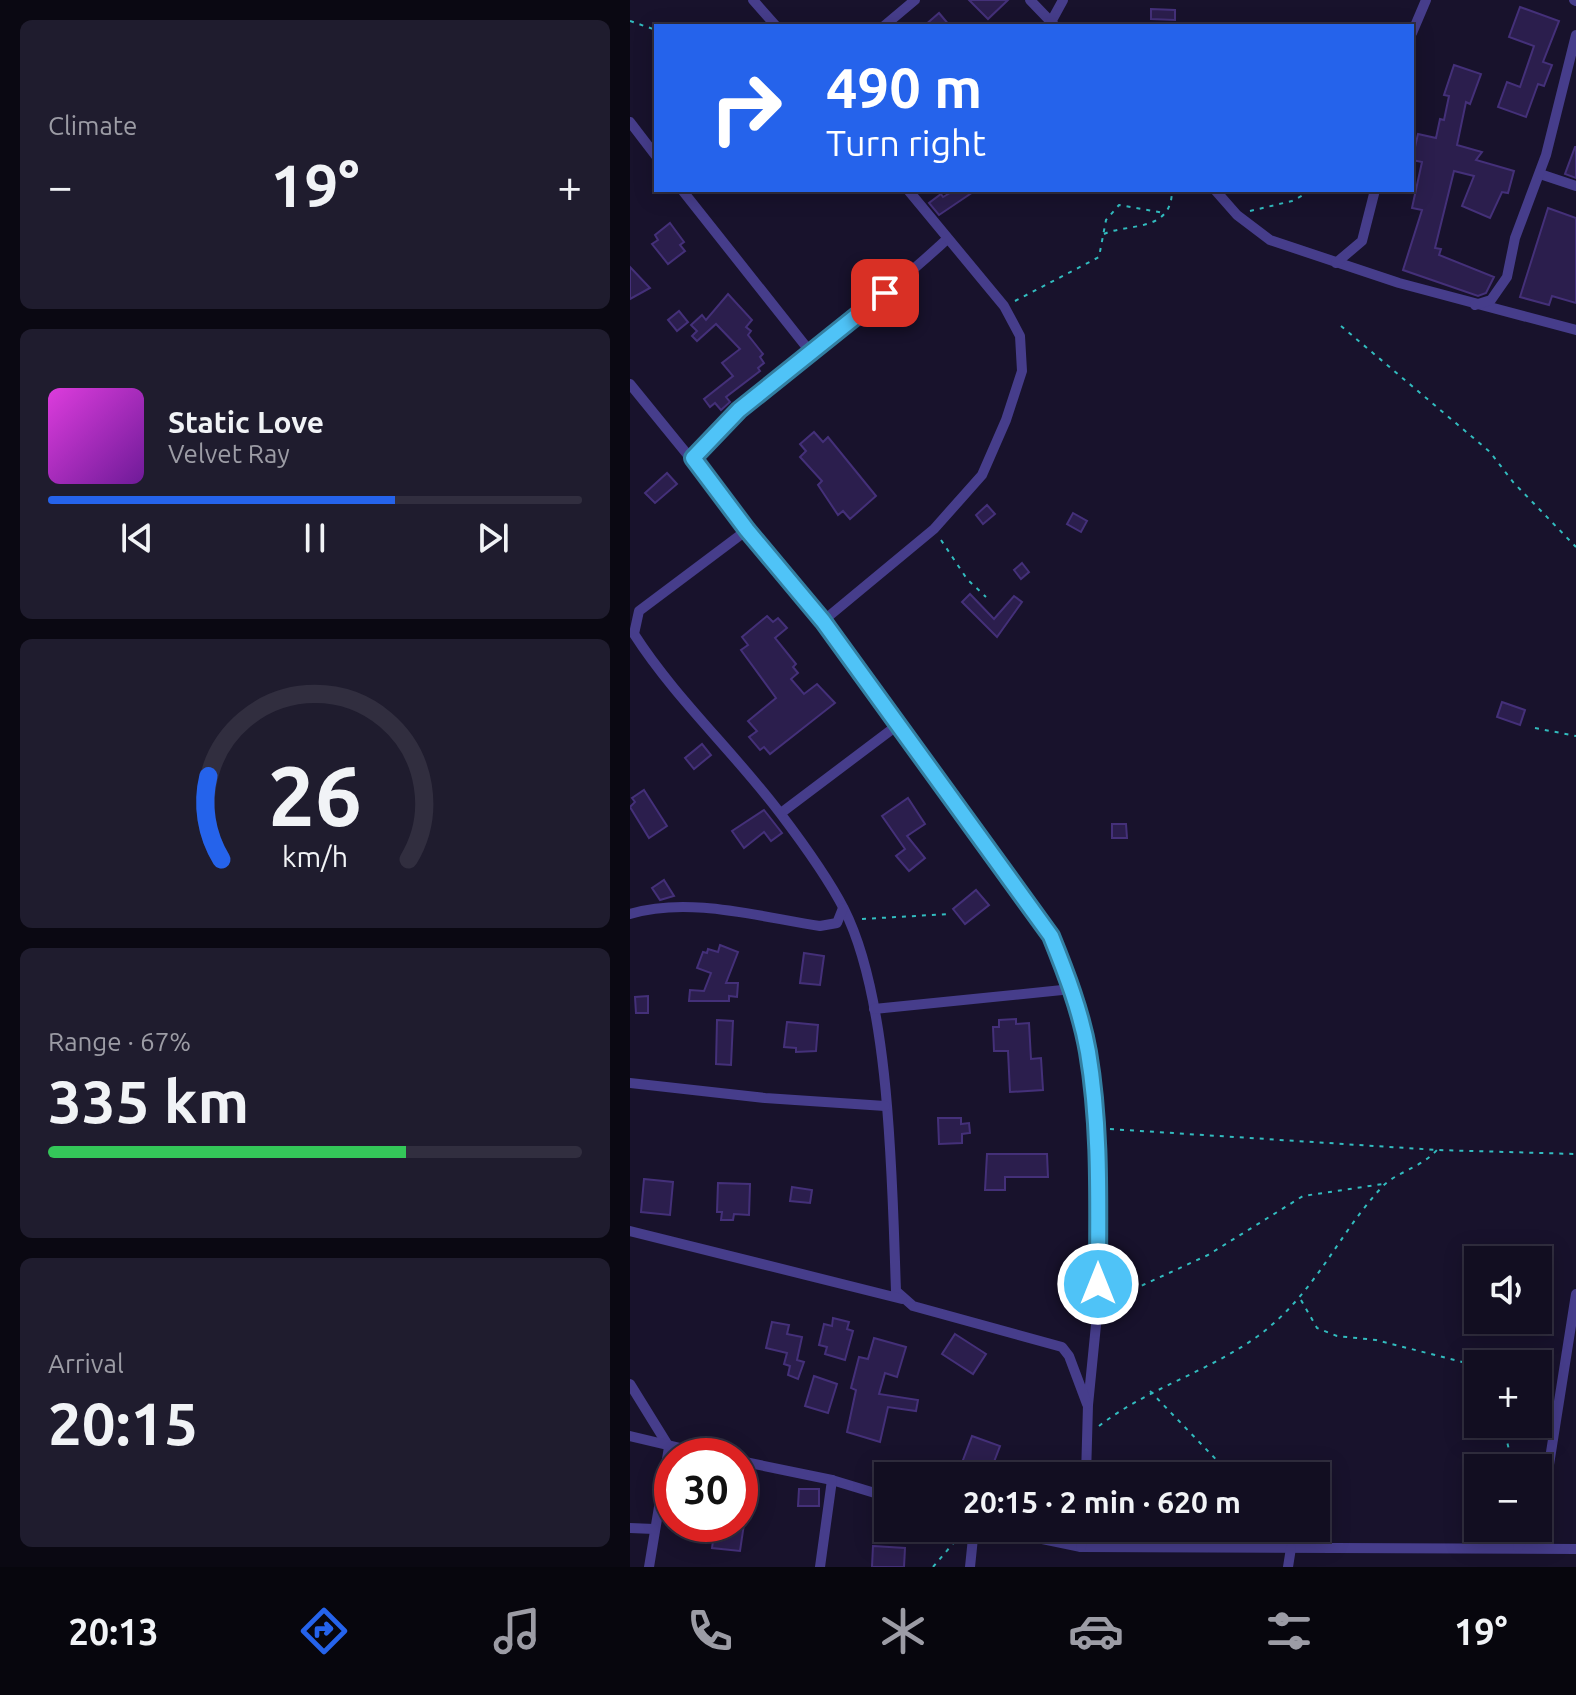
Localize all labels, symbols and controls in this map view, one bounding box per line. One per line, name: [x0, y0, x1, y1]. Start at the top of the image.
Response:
icon: right: [694, 56, 798, 160]
text: 490 m: [826, 56, 982, 119]
text: Climate: [48, 111, 137, 140]
text: Turn right: [826, 122, 986, 163]
text: 19°: [271, 151, 359, 218]
text: −: [48, 161, 73, 210]
text: +: [557, 161, 582, 210]
pin: [851, 259, 919, 327]
icon: arrive: [863, 271, 907, 315]
text: Static Love: [168, 405, 324, 439]
text: Velvet Ray: [168, 439, 290, 468]
icon: previous: [115, 516, 159, 560]
icon: pause: [293, 516, 337, 560]
icon: next: [471, 516, 515, 560]
text: 26: [268, 747, 362, 841]
text: km/h: [282, 840, 348, 872]
text: Range · 67%: [48, 1027, 191, 1056]
text: 335 km: [48, 1067, 249, 1134]
position arrow: [1056, 1242, 1140, 1326]
map controls: [1464, 1246, 1552, 1542]
button: sound: [1464, 1246, 1552, 1334]
text: Arrival: [48, 1349, 124, 1378]
button: +: [1464, 1350, 1552, 1438]
text: 20:15: [48, 1389, 198, 1456]
speed limit sign: 30: [654, 1438, 758, 1542]
button: −: [1464, 1454, 1552, 1542]
text: 20:15 · 2 min · 620 m: [963, 1485, 1241, 1519]
icon: directions: [296, 1603, 352, 1659]
icon: music: [489, 1603, 545, 1659]
icon: phone: [682, 1603, 738, 1659]
icon: climate: [875, 1603, 931, 1659]
icon: car: [1068, 1603, 1124, 1659]
icon: filters: [1261, 1603, 1317, 1659]
text: 20:13: [69, 1611, 159, 1652]
text: 19°: [1454, 1611, 1507, 1652]

